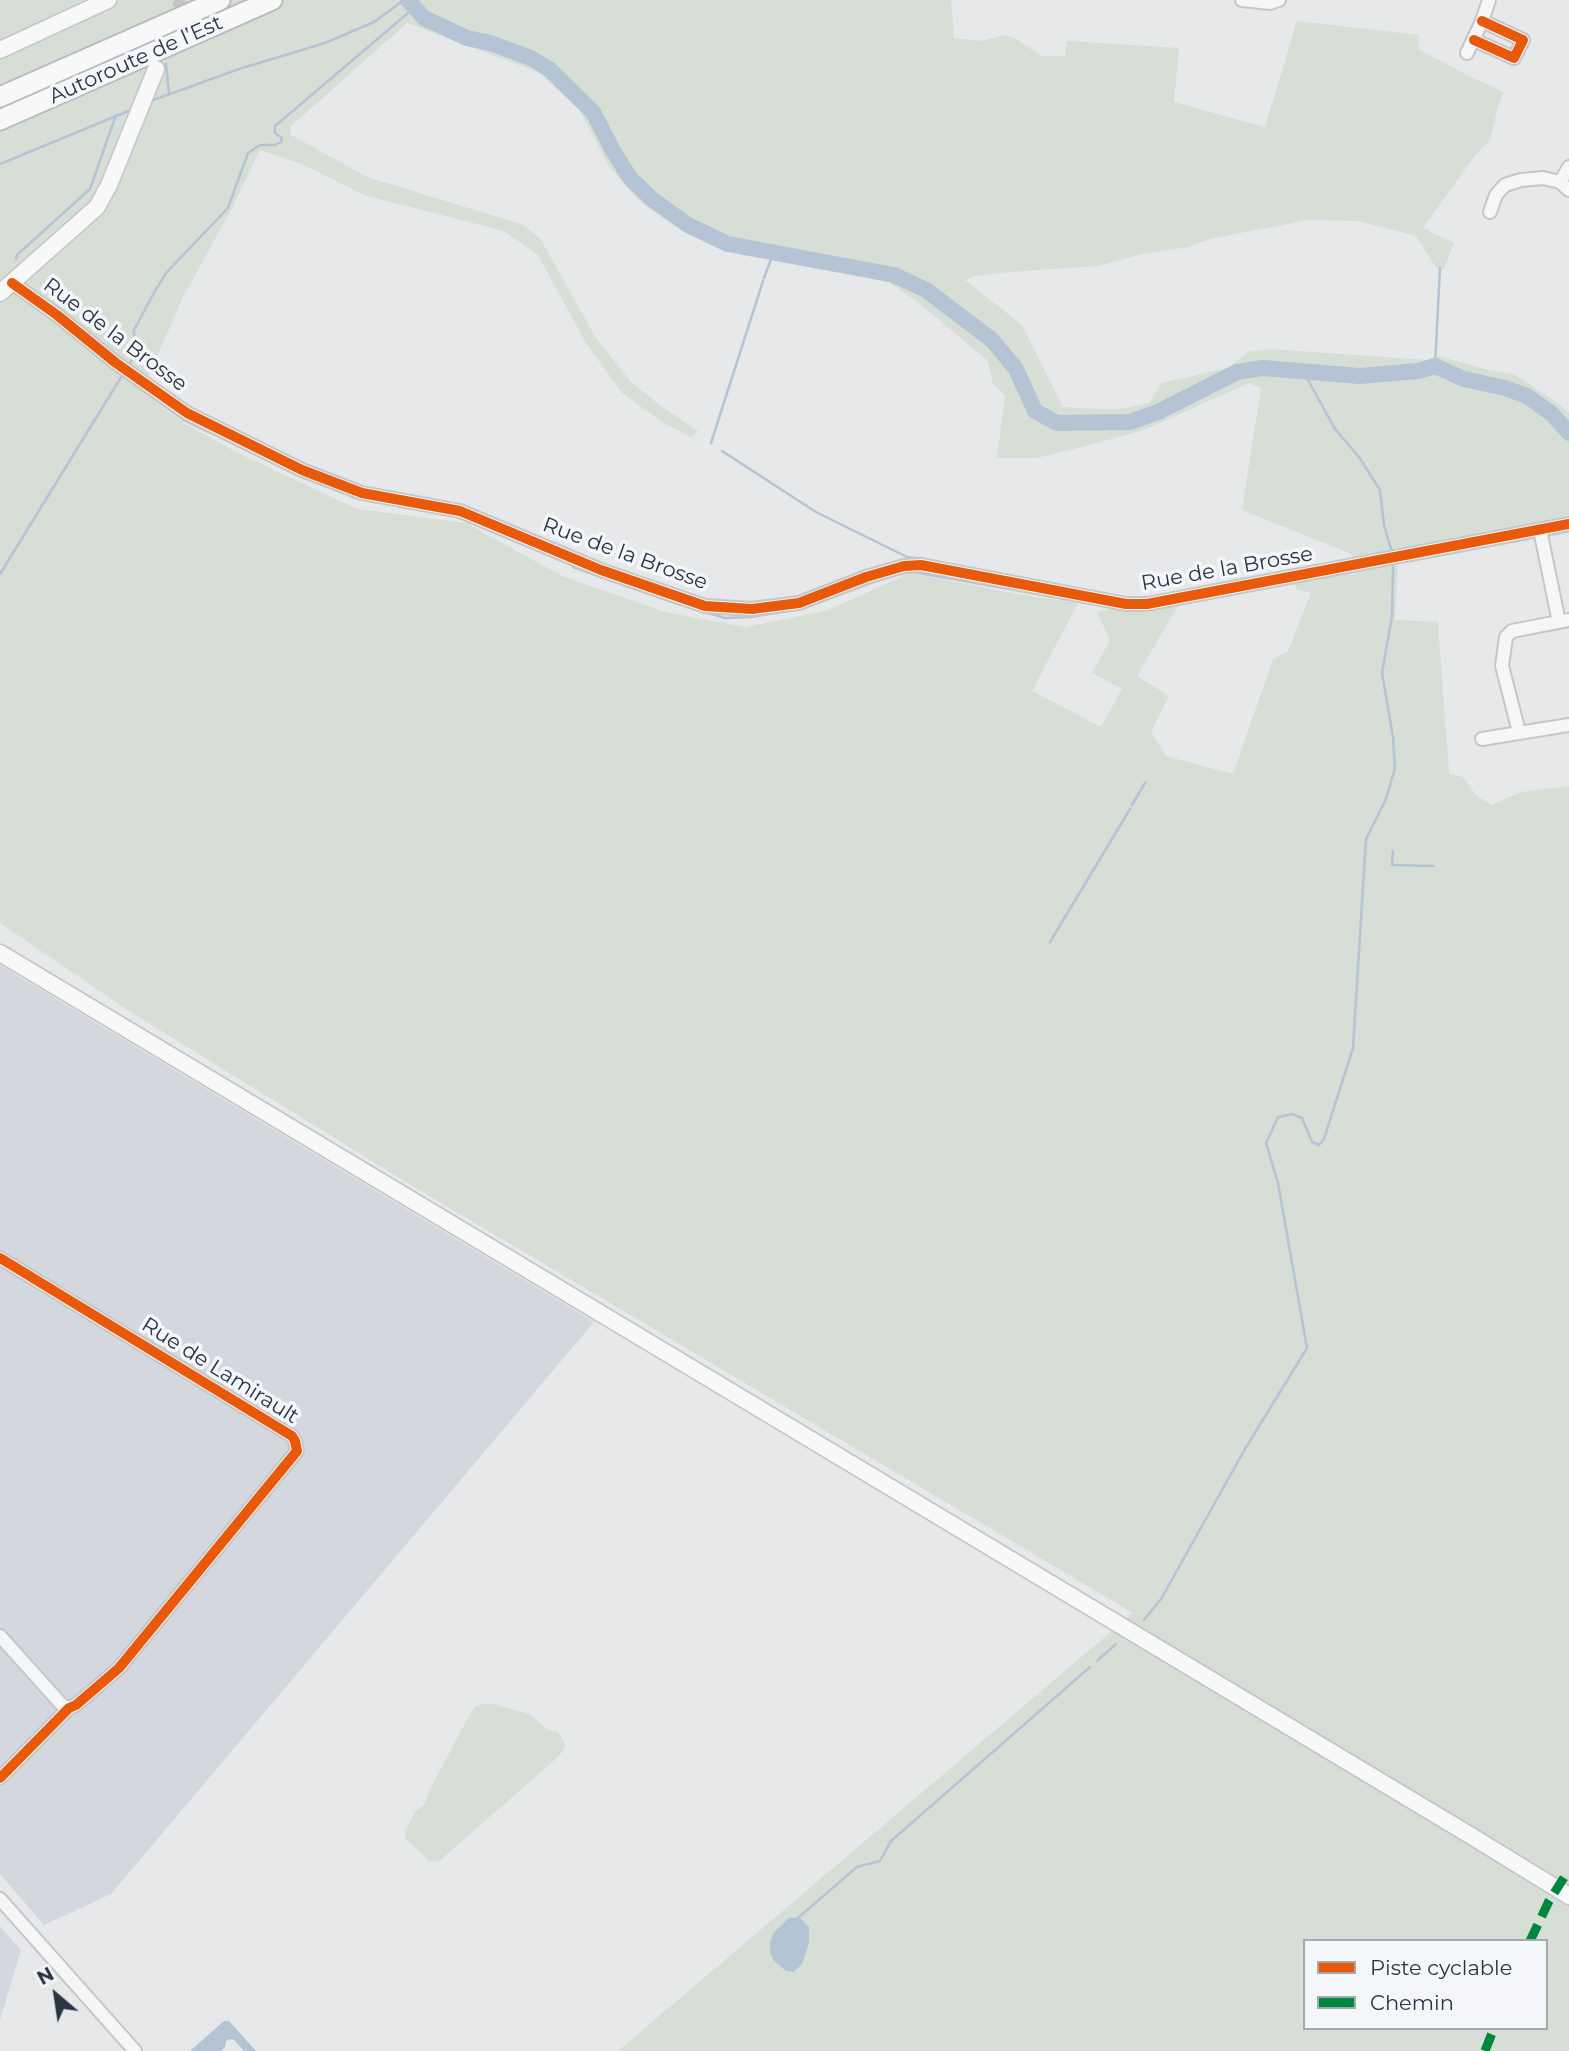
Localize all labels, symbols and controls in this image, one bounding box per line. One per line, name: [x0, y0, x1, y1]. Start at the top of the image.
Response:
street label: Autoroute de l’Est: [45, 10, 227, 110]
street label: Rue de la Brosse: [38, 273, 192, 397]
street label: Rue de la Brosse: [539, 512, 711, 596]
street label: Rue de la Brosse: [1139, 542, 1315, 596]
street label: Rue de Lamirault: [137, 1312, 303, 1430]
legend: [1303, 1939, 1548, 2030]
text: Piste cyclable: [1370, 1955, 1512, 1980]
north arrow: [21, 1960, 91, 2030]
text: N: [33, 1962, 58, 1990]
text: Chemin: [1370, 1990, 1454, 2015]

